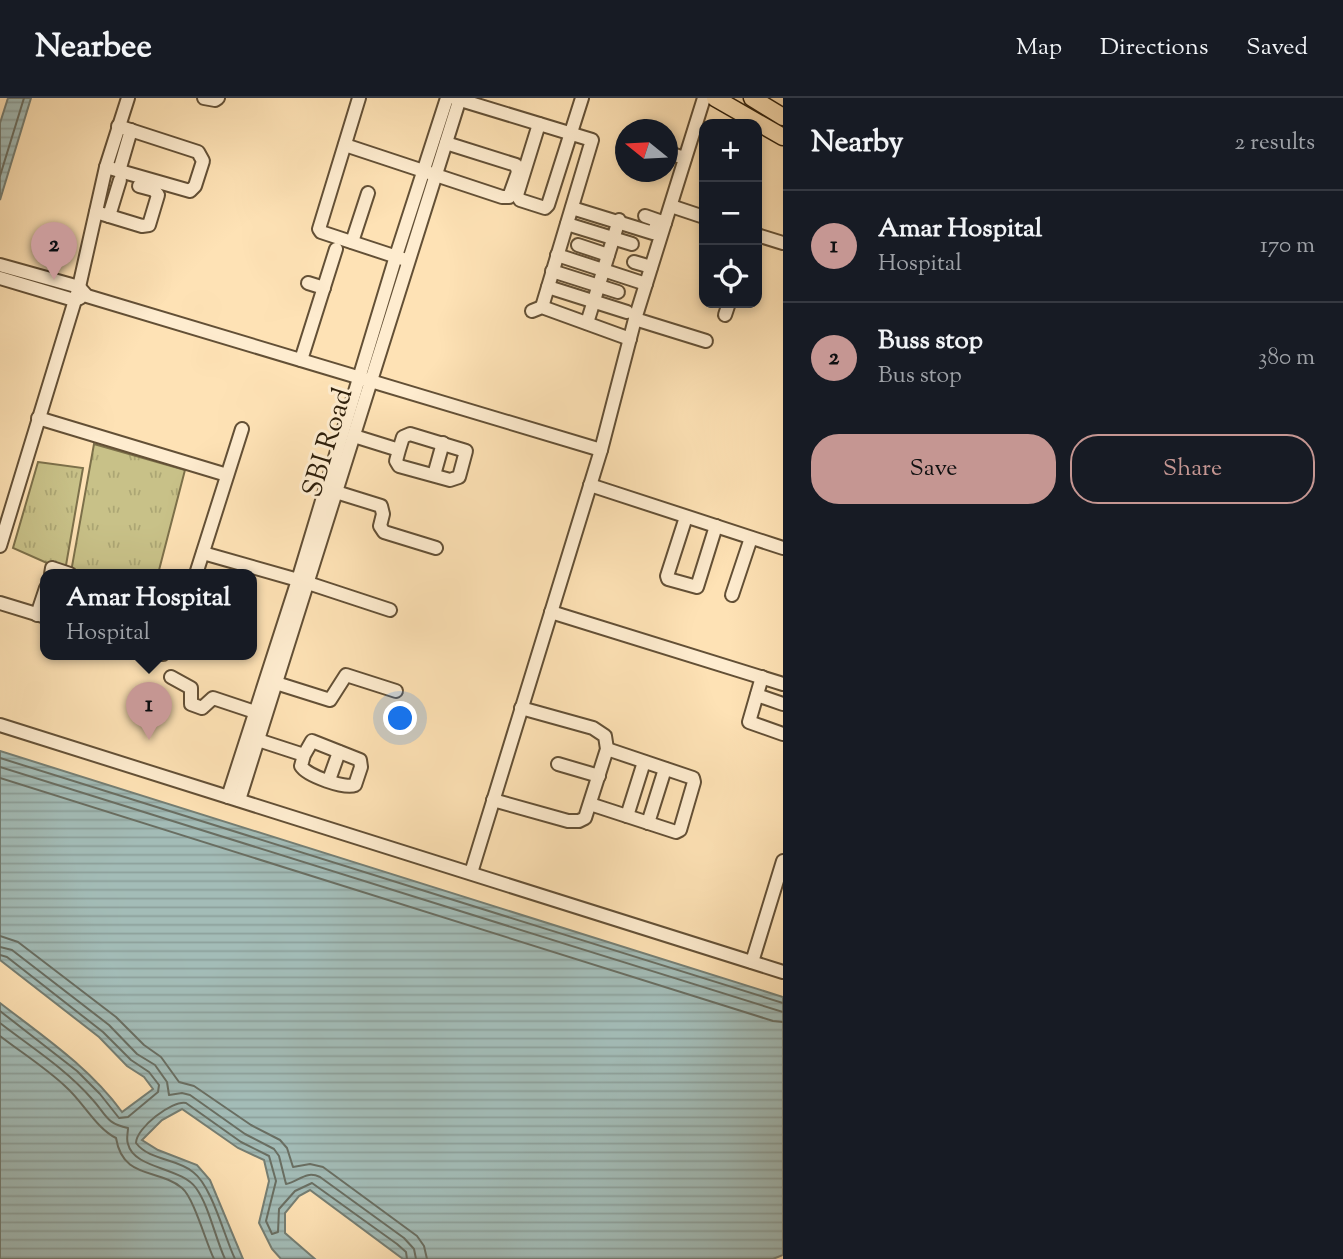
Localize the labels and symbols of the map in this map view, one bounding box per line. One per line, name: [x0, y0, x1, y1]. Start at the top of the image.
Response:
north arrow: [615, 119, 678, 182]
pin: 2: [31, 222, 77, 280]
street label: SBI Road: [293, 383, 364, 502]
pin: 1: [126, 682, 172, 740]
your location: [383, 701, 417, 735]

